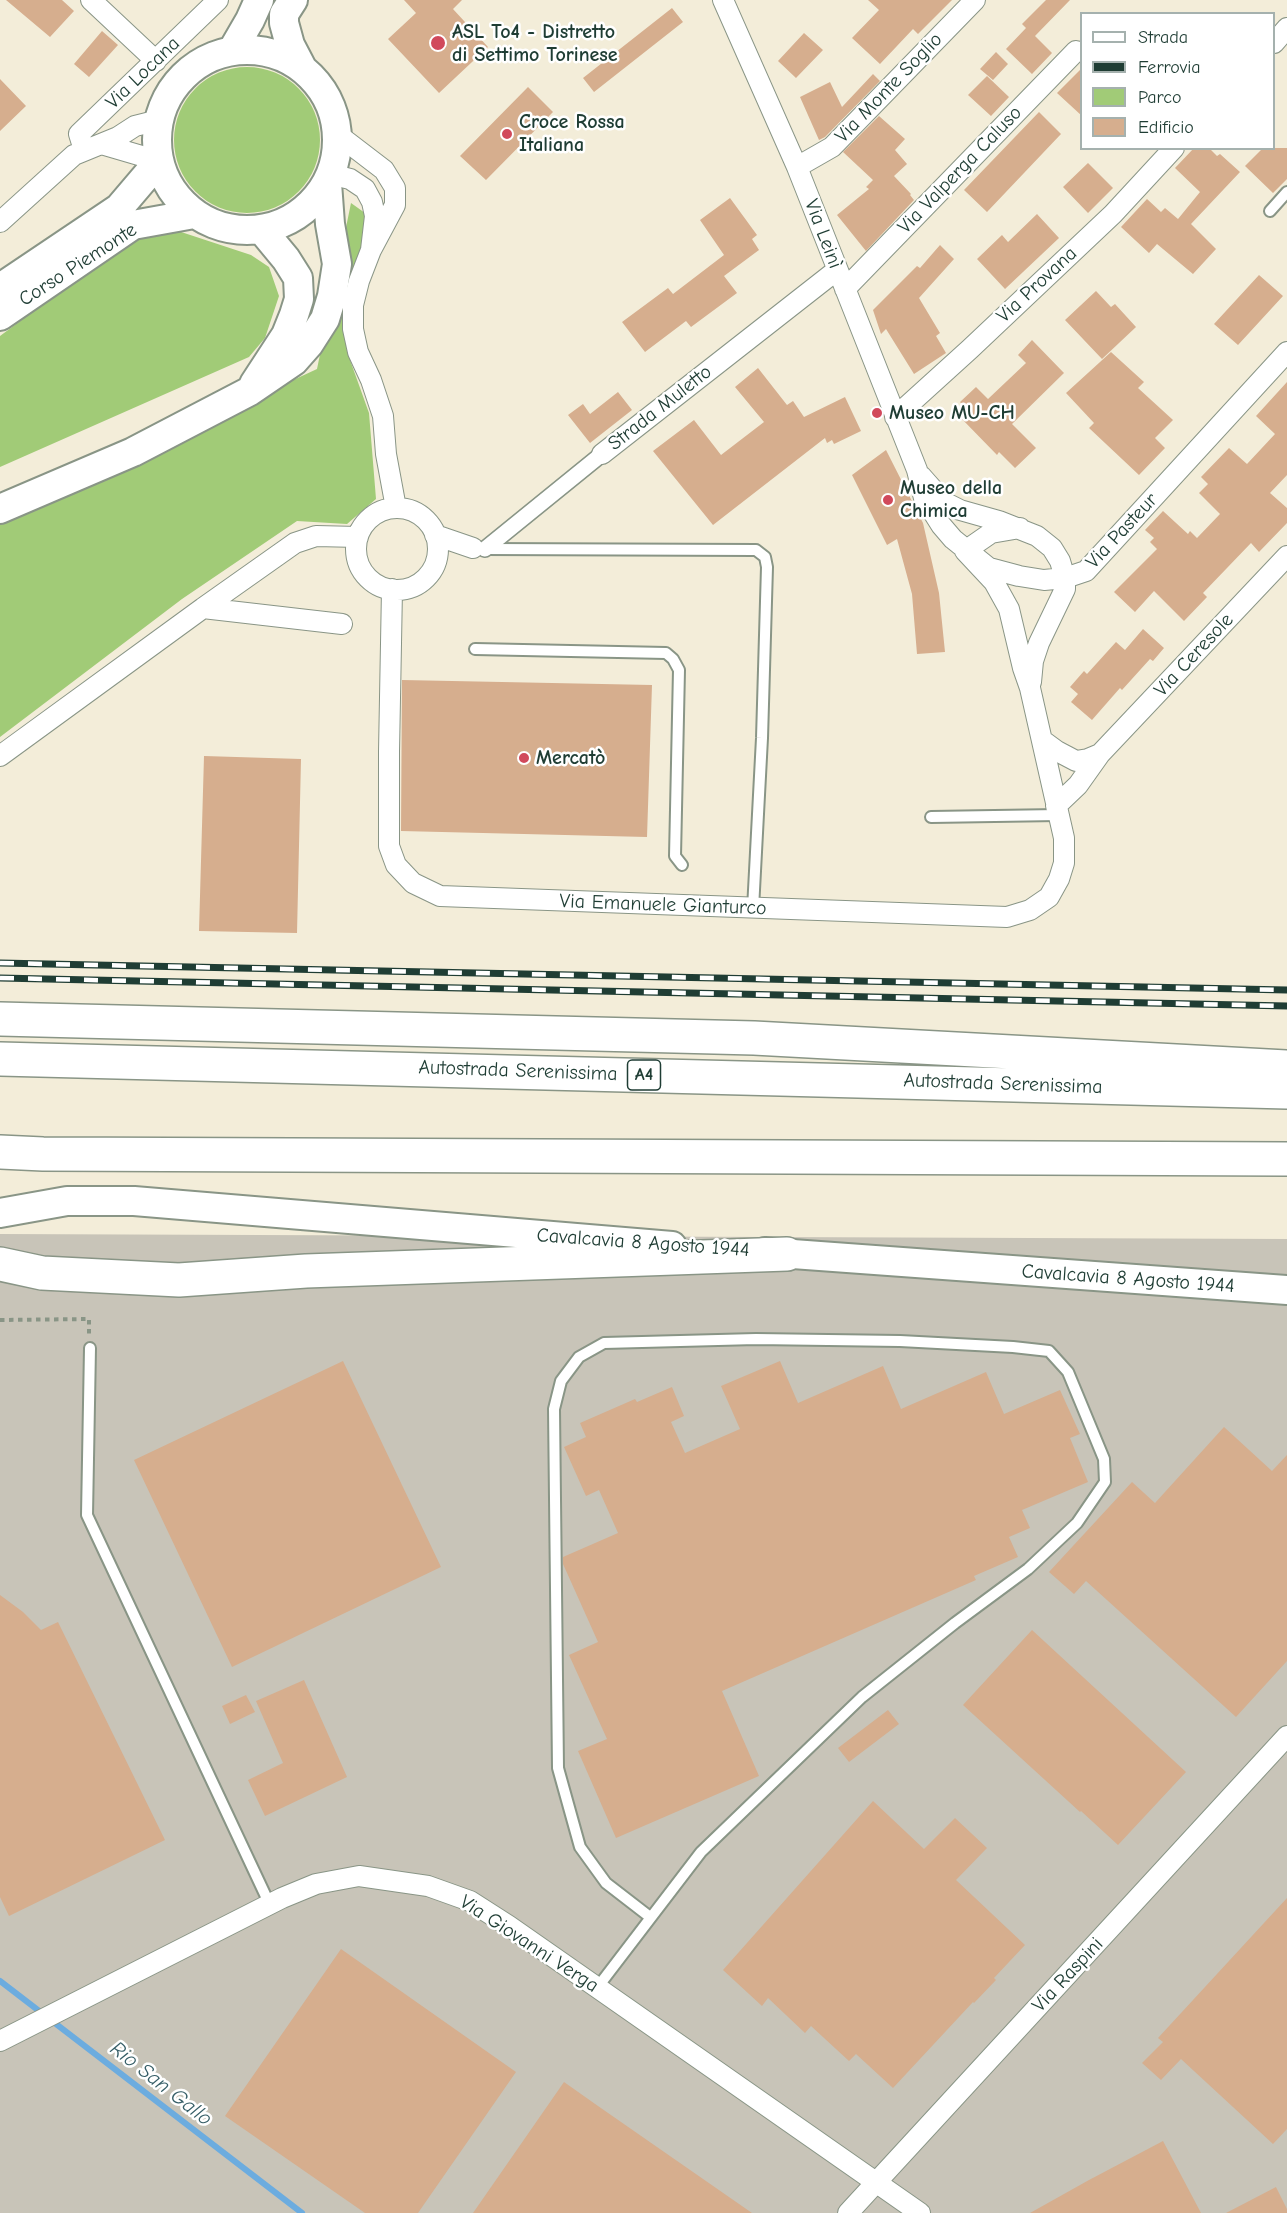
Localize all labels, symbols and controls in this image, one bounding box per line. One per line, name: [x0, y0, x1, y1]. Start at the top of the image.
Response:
legend: [1080, 12, 1275, 150]
place label: ASL To4 - Distretto di Settimo Torinese: [452, 20, 618, 67]
text: Strada: [1138, 27, 1188, 48]
street label: Via Monte Soglio: [830, 28, 948, 148]
street label: Via Locana: [101, 32, 185, 114]
marker: ASL To4 - Distretto di Settimo Torinese: [429, 34, 447, 52]
text: Ferrovia: [1138, 57, 1201, 78]
text: Parco: [1138, 87, 1181, 108]
street label: Via Valperga Caluso: [893, 101, 1027, 239]
place label: Croce Rossa Italiana: [519, 110, 625, 157]
text: Edificio: [1138, 117, 1194, 138]
marker: Croce Rossa Italiana: [500, 127, 514, 141]
street label: Via Leinì: [799, 196, 847, 272]
street label: Corso Piemonte: [15, 218, 141, 312]
street label: Via Provana: [992, 242, 1082, 328]
street label: Strada Muletto: [603, 360, 717, 456]
place label: Museo MU-CH: [889, 401, 1015, 425]
marker: Museo MU-CH: [870, 406, 884, 420]
place label: Museo della Chimica: [900, 476, 1002, 523]
street label: Via Pasteur: [1081, 488, 1163, 574]
marker: Museo della Chimica: [881, 493, 895, 507]
street label: Via Ceresole: [1149, 608, 1239, 702]
place label: Mercatò: [536, 746, 605, 770]
marker: Mercatò: [517, 751, 531, 765]
street label: Via Emanuele Gianturco: [559, 889, 767, 921]
street label: Autostrada Serenissima: [418, 1056, 618, 1086]
road number: A4: [628, 1060, 660, 1090]
street label: Autostrada Serenissima: [903, 1069, 1103, 1099]
street label: Cavalcavia 8 Agosto 1944: [536, 1224, 750, 1262]
street label: Cavalcavia 8 Agosto 1944: [1021, 1260, 1235, 1298]
street label: Via Giovanni Verga: [455, 1890, 603, 1998]
street label: Via Raspini: [1027, 1933, 1109, 2017]
water label: Rio San Gallo: [105, 2036, 217, 2132]

